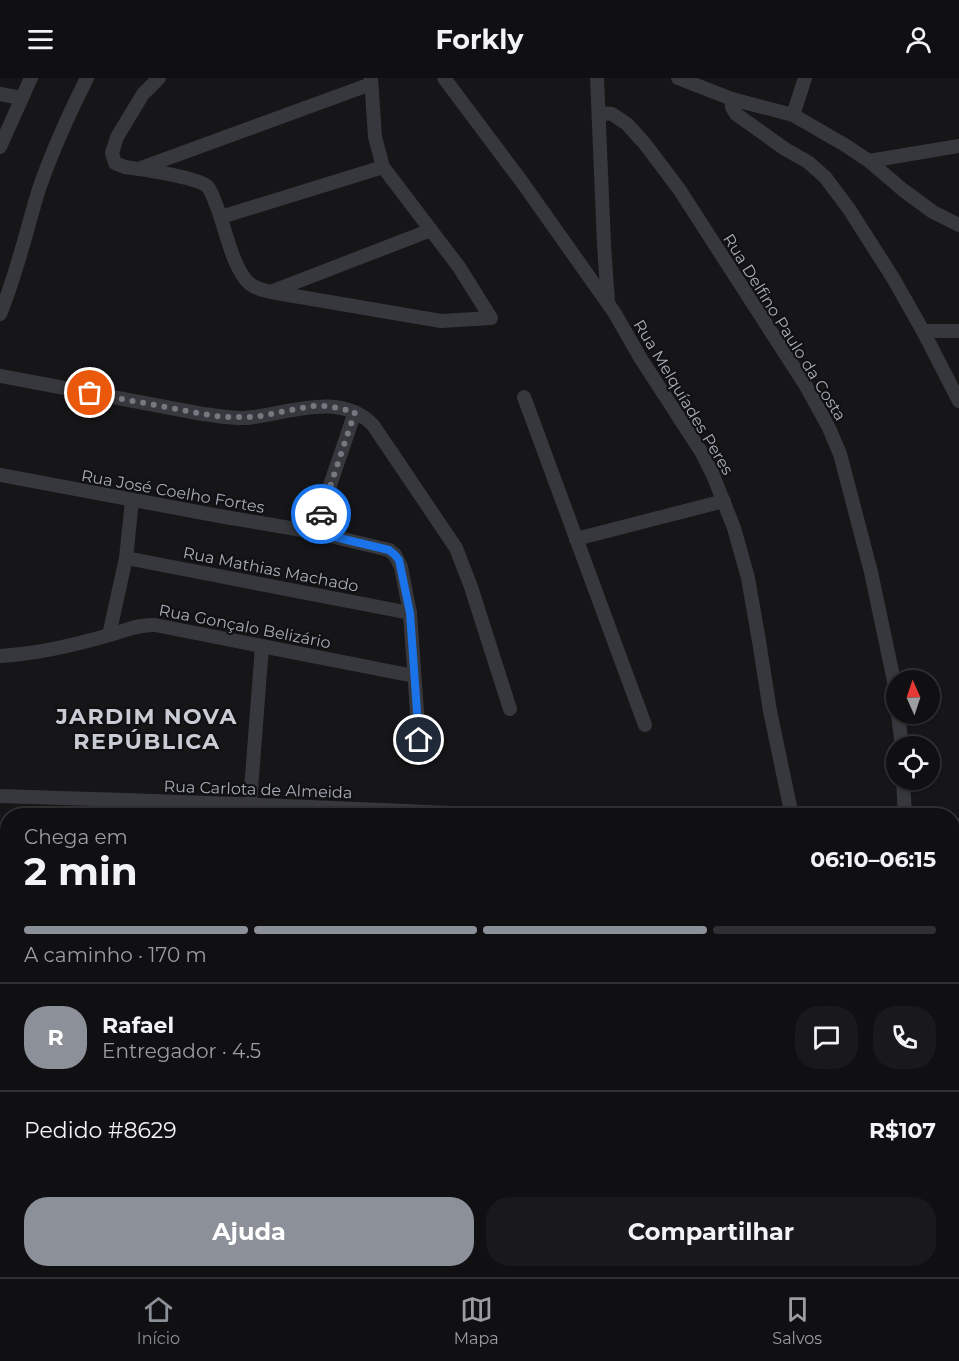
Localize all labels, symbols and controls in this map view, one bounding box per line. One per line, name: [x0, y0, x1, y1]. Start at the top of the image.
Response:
icon: menu: [24, 23, 57, 56]
text: Forkly: [435, 23, 524, 56]
icon: person: [902, 23, 935, 56]
street label: Rua Delfino Paulo da Costa: [719, 230, 850, 424]
street label: Rua Melquíades Peres: [630, 316, 738, 478]
pin: [64, 367, 115, 418]
icon: bag: [73, 376, 106, 409]
street label: Rua José Coelho Fortes: [80, 466, 266, 517]
courier: [291, 484, 351, 544]
icon: car: [305, 498, 338, 531]
street label: Rua Mathias Machado: [181, 543, 360, 596]
street label: Rua Gonçalo Belizário: [157, 600, 332, 652]
north arrow: [886, 670, 940, 724]
map controls: [886, 670, 940, 790]
district label: JARDIM NOVA REPÚBLICA: [55, 703, 238, 755]
pin: [393, 714, 444, 765]
icon: home: [402, 723, 435, 756]
button: locate: [886, 736, 940, 790]
street label: Rua Carlota de Almeida: [163, 777, 353, 802]
text: Chega em: [24, 825, 128, 849]
text: 06:10–06:15: [810, 846, 936, 873]
text: 2 min: [24, 847, 138, 895]
text: A caminho · 170 m: [24, 943, 207, 967]
button: chat: [795, 1006, 858, 1069]
button: phone: [873, 1006, 936, 1069]
text: Rafael: [102, 1012, 174, 1039]
text: R: [47, 1024, 64, 1051]
text: Entregador · 4.5: [102, 1039, 261, 1063]
text: Pedido #8629: [24, 1117, 177, 1144]
text: R$107: [869, 1117, 936, 1144]
button: Ajuda: [24, 1197, 474, 1266]
button: Compartilhar: [486, 1197, 936, 1266]
tab: Início: [137, 1293, 180, 1348]
tab: Mapa: [454, 1293, 499, 1348]
tab: Salvos: [772, 1293, 822, 1348]

